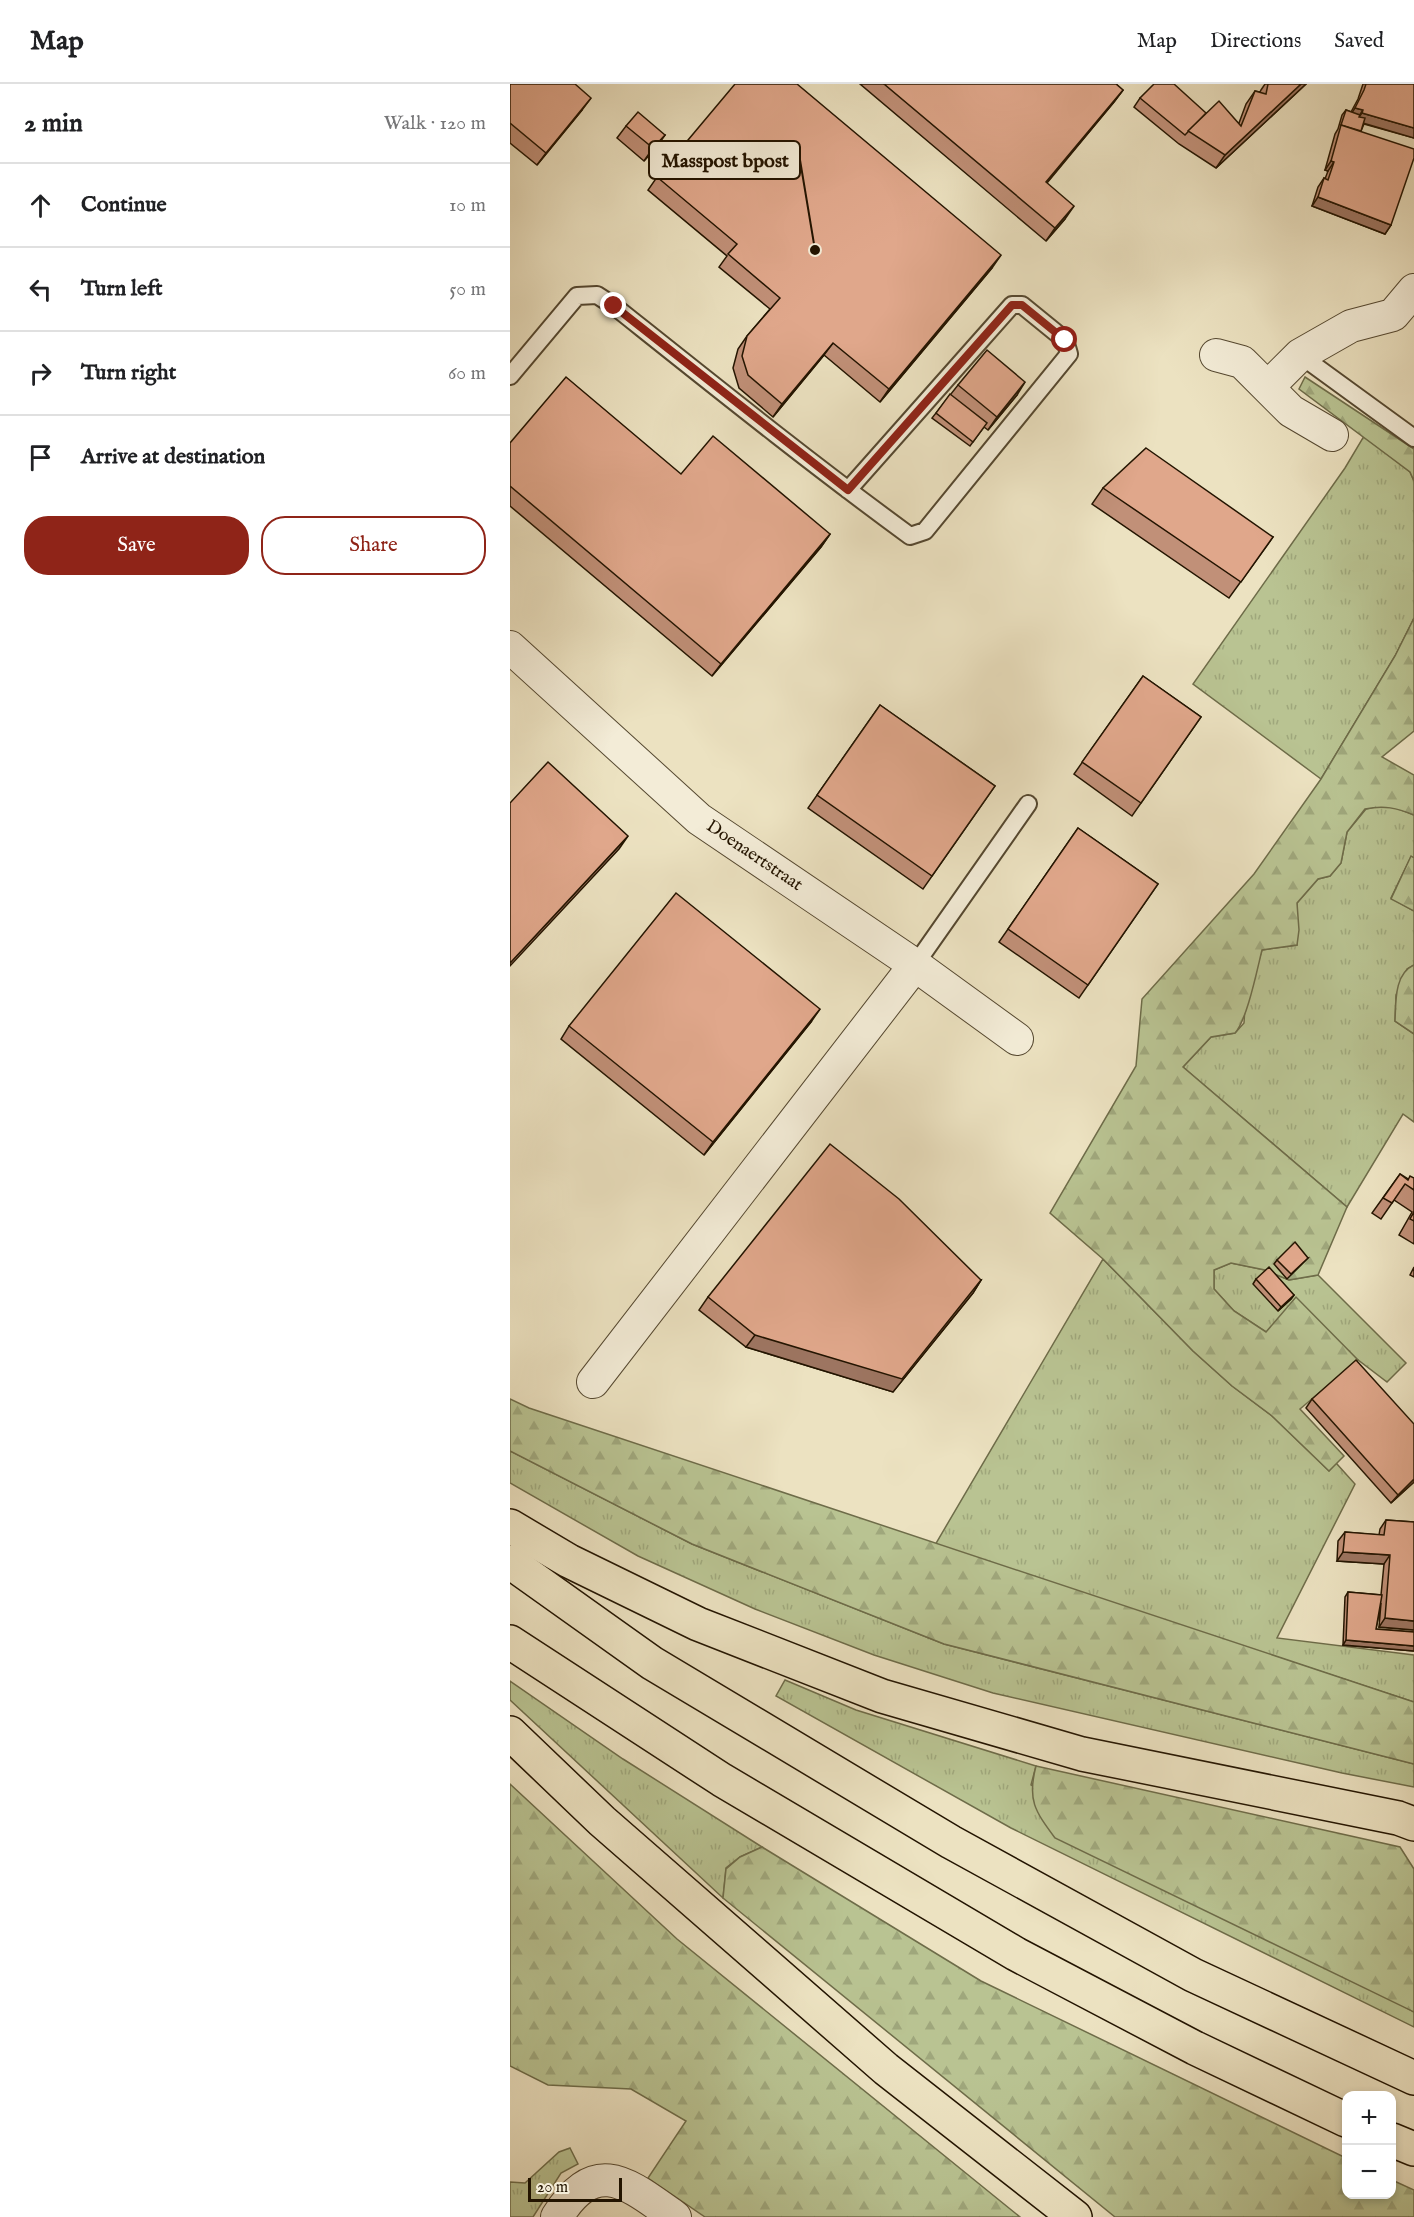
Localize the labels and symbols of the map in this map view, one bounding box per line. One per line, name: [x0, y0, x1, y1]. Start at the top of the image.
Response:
callout: Masspost bpost: [649, 141, 800, 179]
text: Masspost bpost: [661, 149, 789, 174]
route end: [600, 292, 626, 318]
route start: [1051, 326, 1077, 352]
street label: Doenaertstraat: [701, 815, 807, 897]
scale bar: [528, 2175, 622, 2202]

